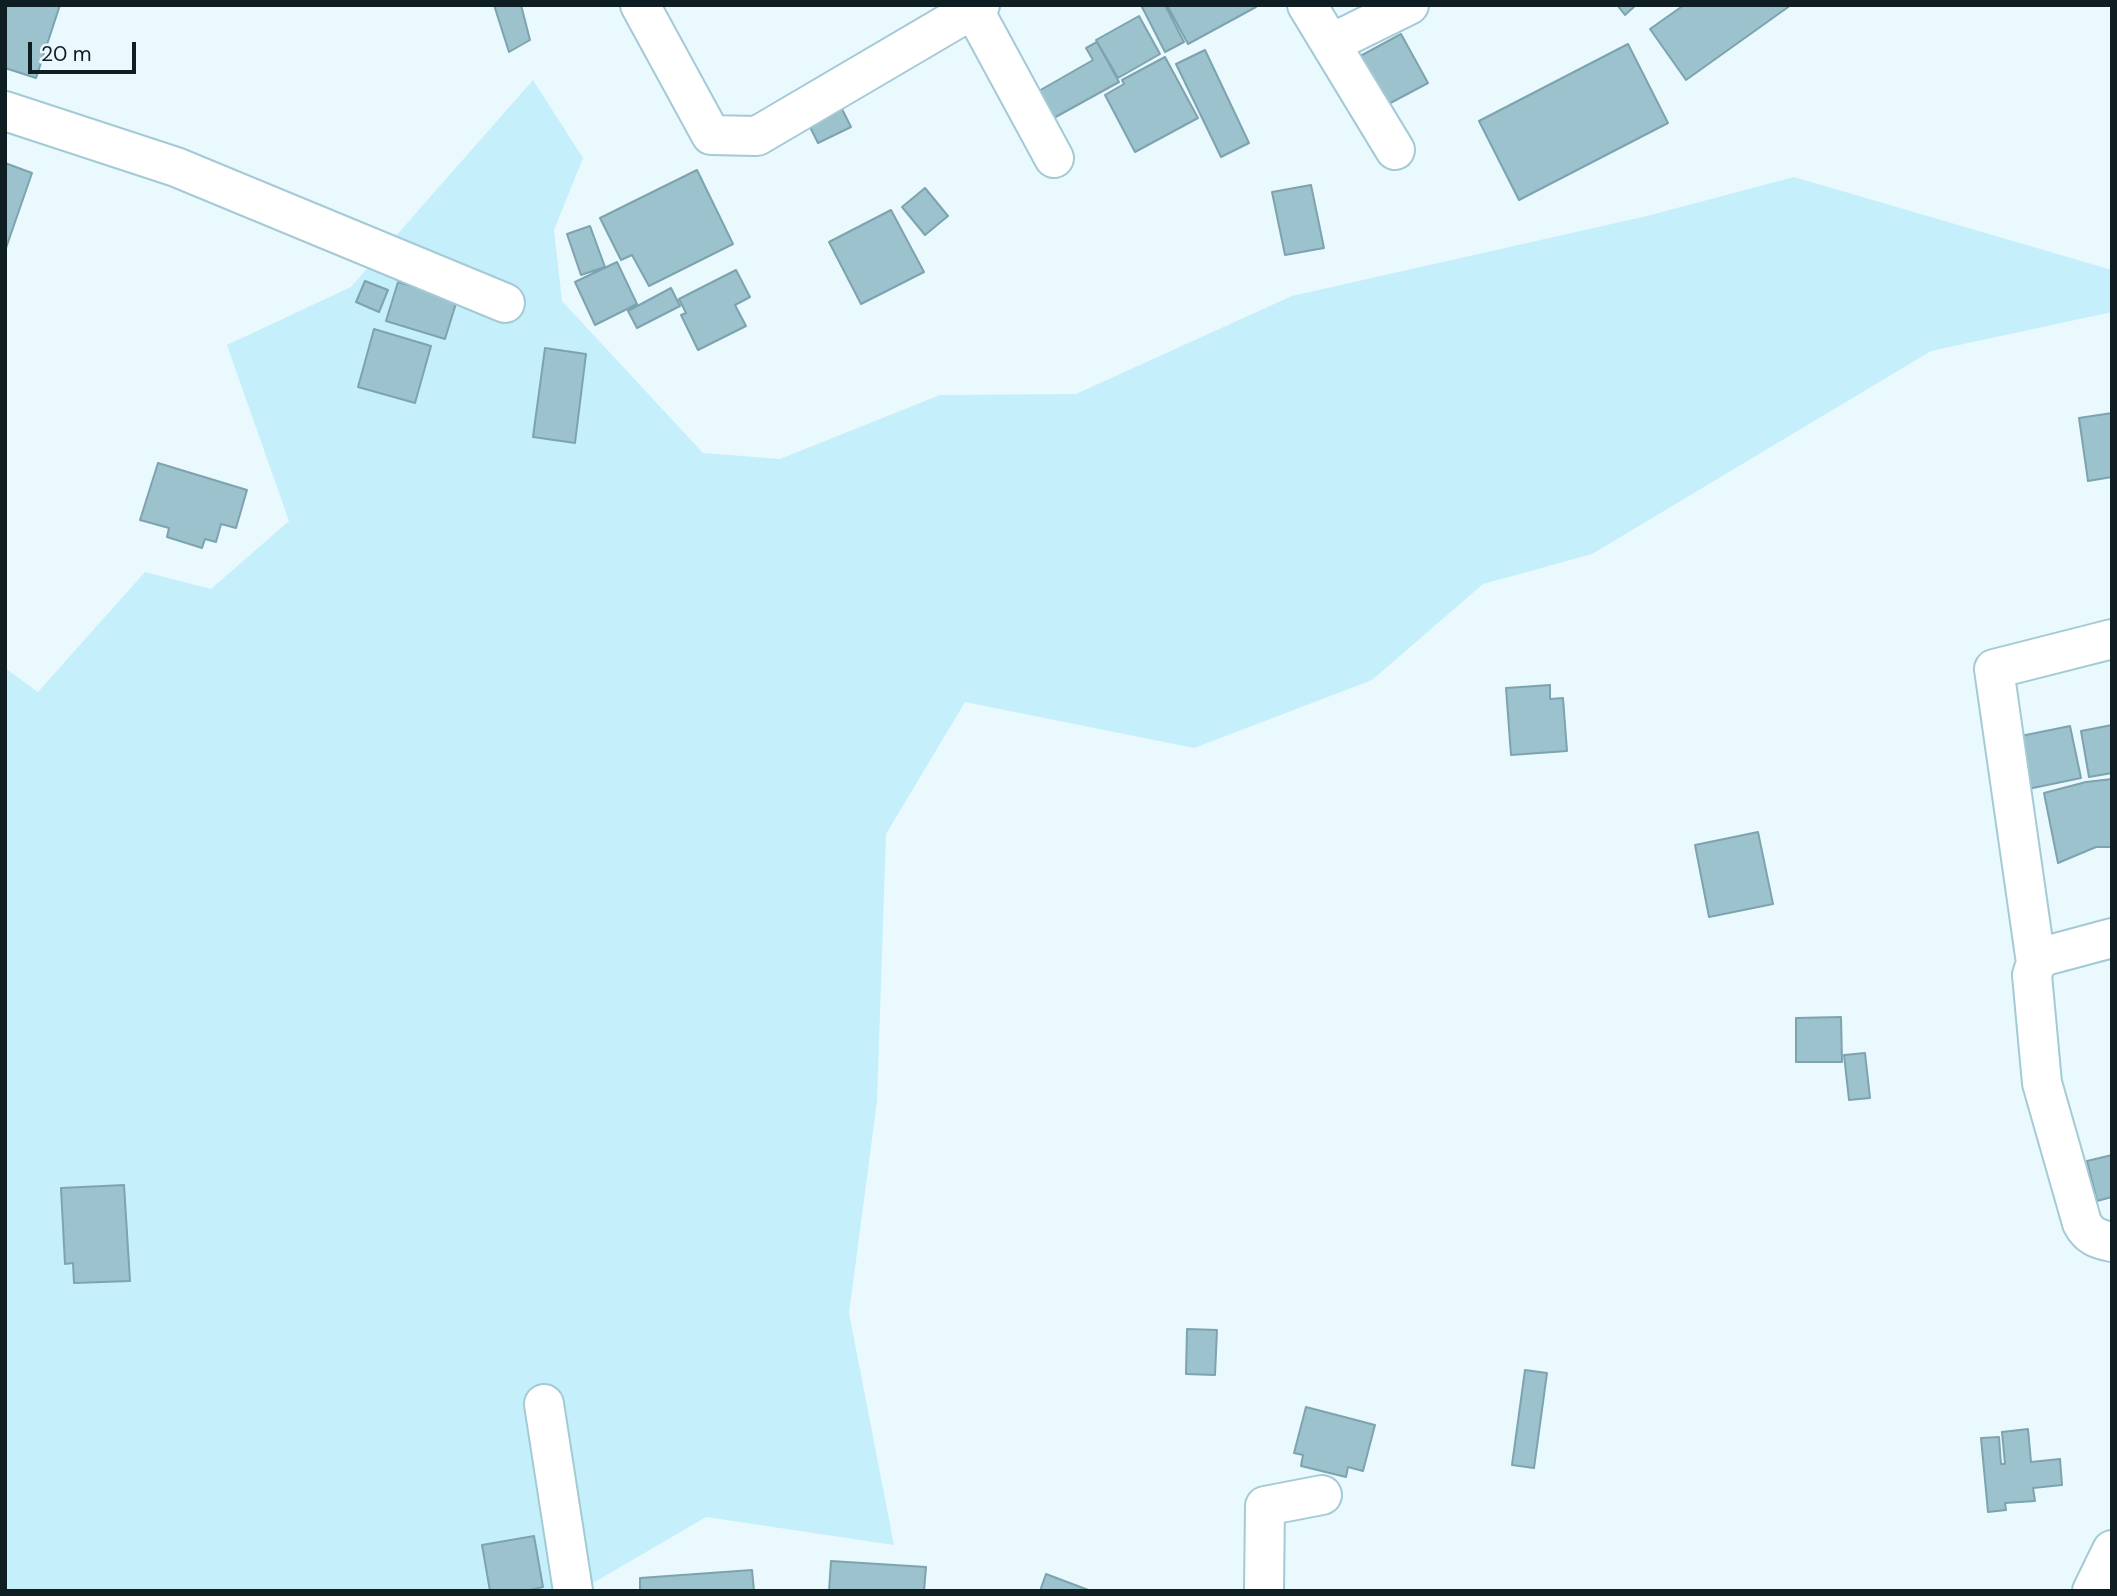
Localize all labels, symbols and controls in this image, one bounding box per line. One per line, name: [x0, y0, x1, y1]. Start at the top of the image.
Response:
scale bar: [32, 28, 140, 72]
text: 20 m: [41, 40, 92, 68]

